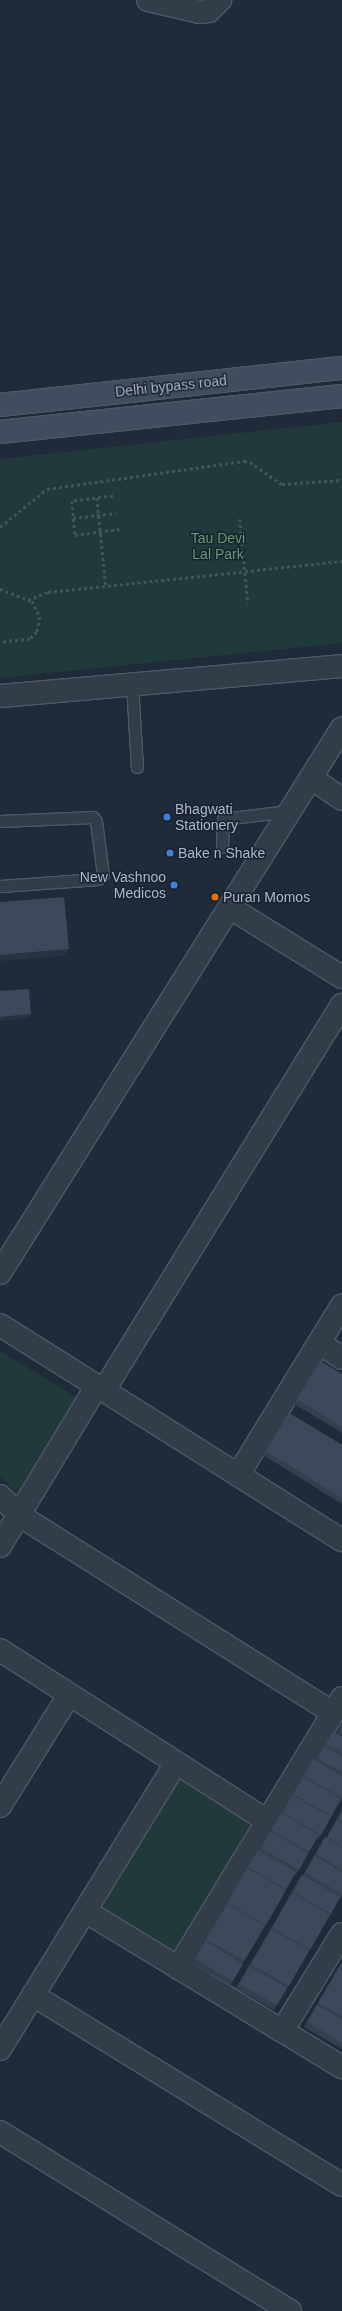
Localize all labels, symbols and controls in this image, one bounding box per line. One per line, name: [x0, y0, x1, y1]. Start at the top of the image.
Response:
street label: Delhi bypass road: [114, 372, 228, 400]
park label: Tau Devi Lal Park: [191, 530, 245, 562]
place label: Bhagwati Stationery: [175, 801, 238, 834]
marker: Bhagwati Stationery: [162, 812, 172, 822]
place label: Bake n Shake: [178, 845, 265, 861]
marker: Bake n Shake: [165, 848, 175, 858]
place label: New Vashnoo Medicos: [80, 869, 166, 902]
marker: New Vashnoo Medicos: [169, 880, 179, 890]
place label: Puran Momos: [223, 889, 310, 905]
marker: Puran Momos: [210, 892, 220, 902]

